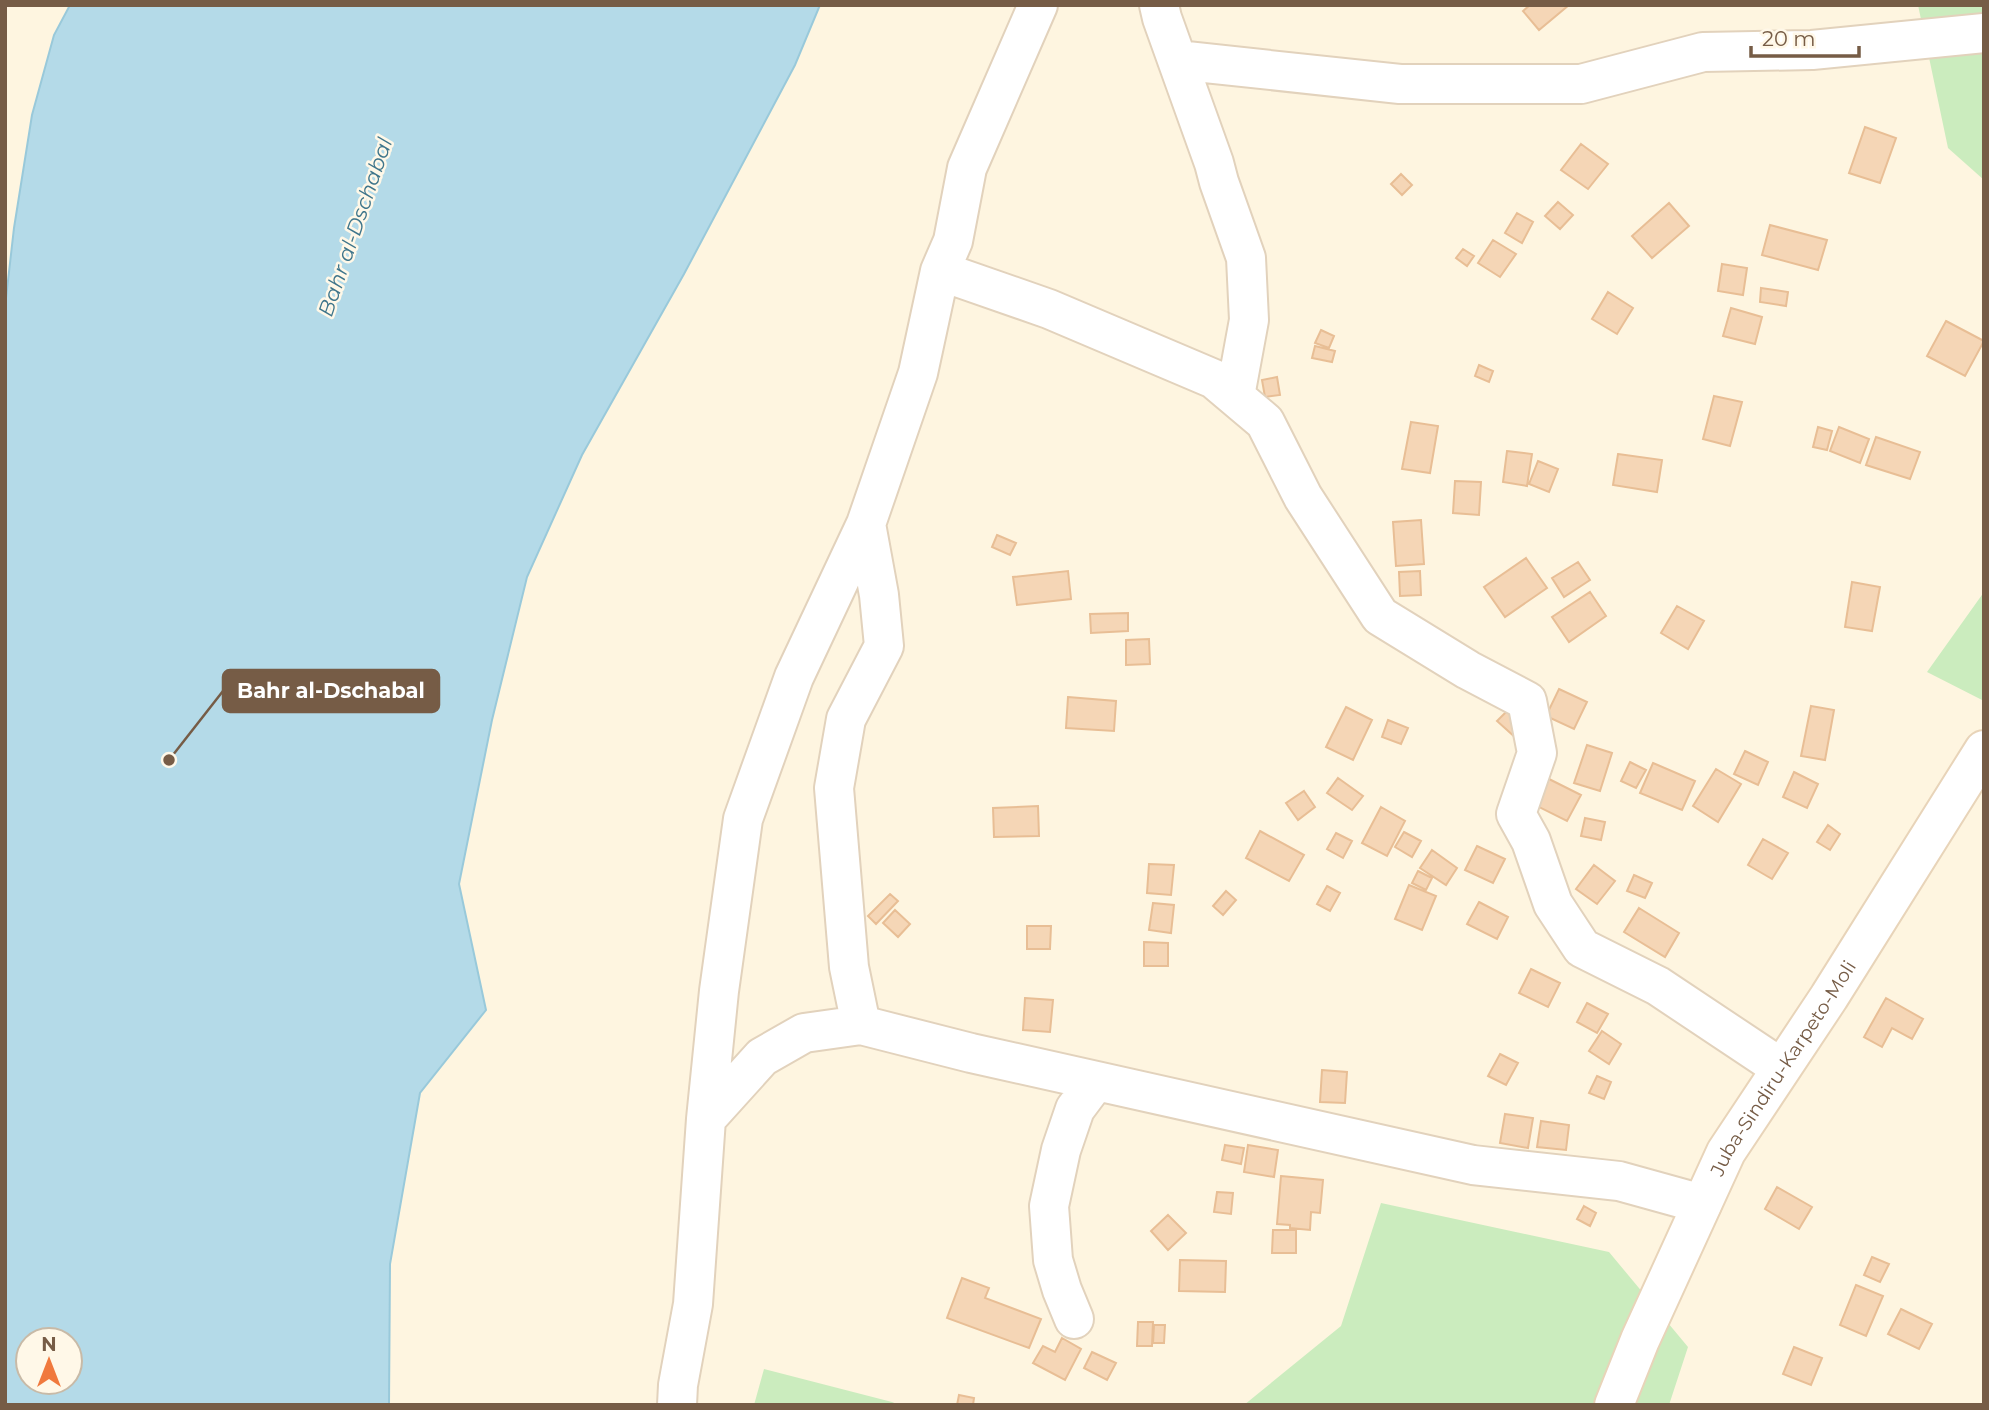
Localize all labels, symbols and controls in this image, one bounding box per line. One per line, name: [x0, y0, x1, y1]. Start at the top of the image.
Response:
scale bar: [1751, 14, 1860, 58]
text: 20 m: [1762, 26, 1816, 51]
water label: Bahr al-Dschabal: [313, 134, 397, 320]
callout: Bahr al-Dschabal: [223, 670, 439, 712]
text: Bahr al-Dschabal: [237, 678, 425, 703]
street label: Juba-Sindiru-Karpeto-Moli: [1705, 956, 1861, 1180]
north arrow: [14, 1326, 84, 1396]
text: N: [41, 1333, 57, 1356]

